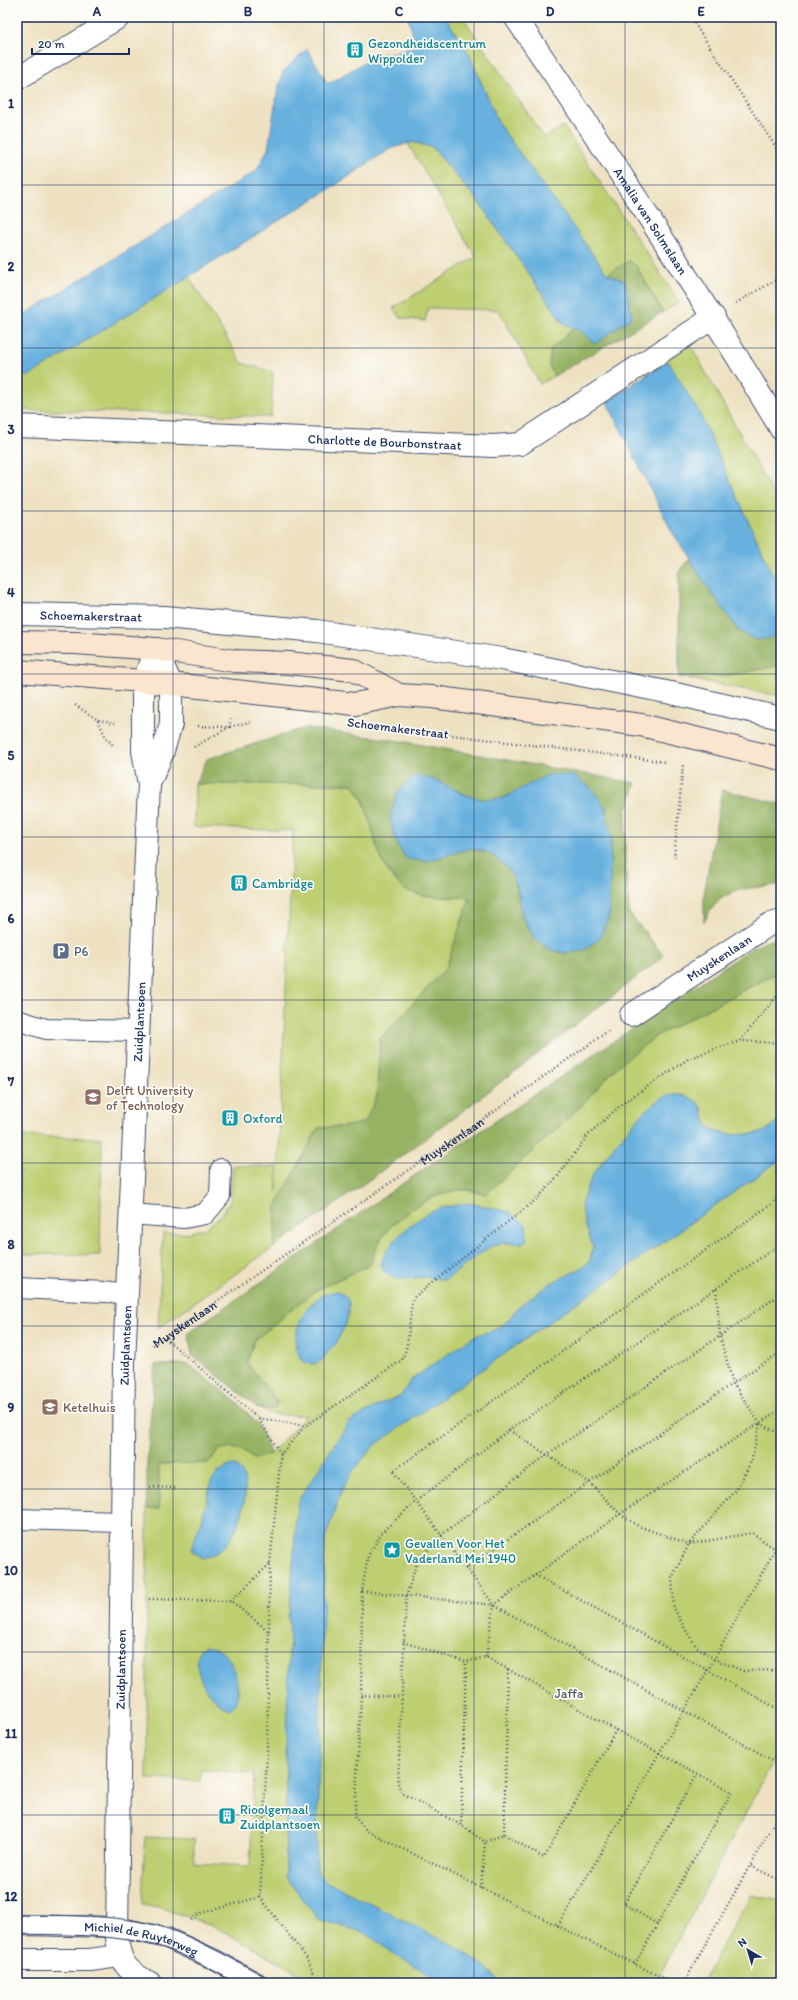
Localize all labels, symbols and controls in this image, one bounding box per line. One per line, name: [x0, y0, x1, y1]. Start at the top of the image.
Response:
text: A: [92, 4, 102, 19]
text: B: [244, 4, 253, 19]
text: C: [395, 4, 404, 19]
text: D: [546, 4, 555, 19]
text: E: [697, 4, 705, 19]
scale bar: [32, 30, 129, 56]
place label: Gezondheidscentrum Wippolder: [368, 36, 487, 66]
text: 20 m: [38, 37, 65, 51]
building icon: Gezondheidscentrum Wippolder: [345, 40, 365, 60]
text: 1: [8, 96, 14, 111]
street label: Amalia van Solmslaan: [611, 164, 691, 278]
text: 2: [8, 259, 15, 274]
text: 3: [7, 422, 15, 437]
street label: Charlotte de Bourbonstraat: [307, 431, 462, 452]
text: 4: [7, 585, 15, 600]
street label: Schoemakerstraat: [40, 607, 142, 624]
street label: Schoemakerstraat: [346, 714, 450, 742]
text: 5: [8, 748, 15, 763]
building icon: Cambridge: [229, 873, 249, 893]
place label: Cambridge: [252, 876, 313, 891]
text: 6: [8, 911, 15, 926]
street label: Muyskenlaan: [684, 931, 754, 984]
parking icon: P6: [51, 941, 71, 961]
place label: P6: [74, 944, 88, 959]
street label: Zuidplantsoen: [130, 981, 148, 1062]
text: 7: [7, 1074, 15, 1089]
place label: Delft University of Technology: [106, 1083, 193, 1113]
school or university icon: Delft University of Technology: [83, 1087, 103, 1107]
building icon: Oxford: [220, 1108, 240, 1128]
place label: Oxford: [243, 1111, 283, 1126]
street label: Muyskenlaan: [417, 1113, 487, 1168]
text: 8: [7, 1237, 15, 1252]
street label: Muyskenlaan: [150, 1296, 220, 1351]
street label: Zuidplantsoen: [116, 1304, 134, 1386]
school or university icon: Ketelhuis: [40, 1397, 60, 1417]
text: 9: [8, 1400, 15, 1415]
place label: Ketelhuis: [63, 1400, 116, 1415]
place label: Gevallen Voor Het Vaderland Mei 1940: [405, 1536, 516, 1566]
place icon: Gevallen Voor Het Vaderland Mei 1940: [382, 1540, 402, 1560]
text: 10: [4, 1563, 18, 1578]
street label: Zuidplantsoen: [112, 1628, 128, 1710]
park label: Jaffa: [555, 1686, 584, 1701]
text: 11: [5, 1726, 17, 1741]
place label: Rioolgemaal Zuidplantsoen: [240, 1802, 321, 1832]
building icon: Rioolgemaal Zuidplantsoen: [217, 1806, 237, 1826]
text: 12: [5, 1889, 18, 1904]
street label: Michiel de Ruyterweg: [84, 1919, 201, 1959]
north arrow: [728, 1930, 768, 1970]
text: N: [735, 1935, 749, 1950]

